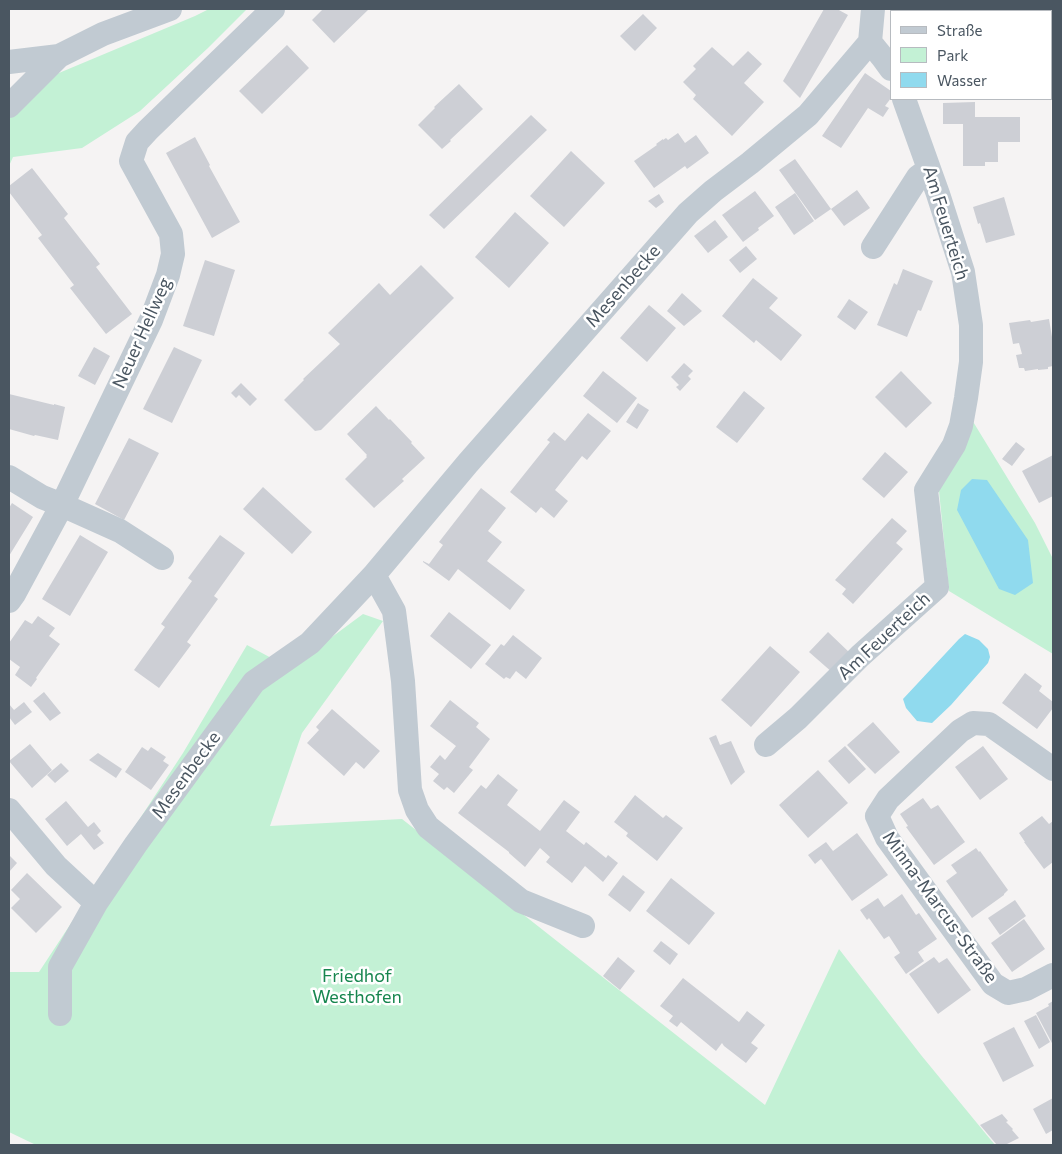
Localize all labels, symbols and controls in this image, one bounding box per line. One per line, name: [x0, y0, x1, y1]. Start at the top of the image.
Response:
legend: [890, 10, 1052, 100]
text: Straße: [937, 21, 983, 39]
text: Park: [937, 46, 968, 64]
text: Wasser: [937, 71, 987, 89]
street label: Am Feuerteich: [918, 163, 974, 283]
street label: Mesenbecke: [581, 240, 665, 332]
street label: Neuer Hellweg: [108, 274, 176, 392]
street label: Am Feuerteich: [833, 588, 935, 684]
street label: Mesenbecke: [147, 727, 225, 823]
street label: Minna-Marcus-Straße: [878, 827, 1002, 987]
park label: Friedhof Westhofen: [312, 965, 402, 1008]

